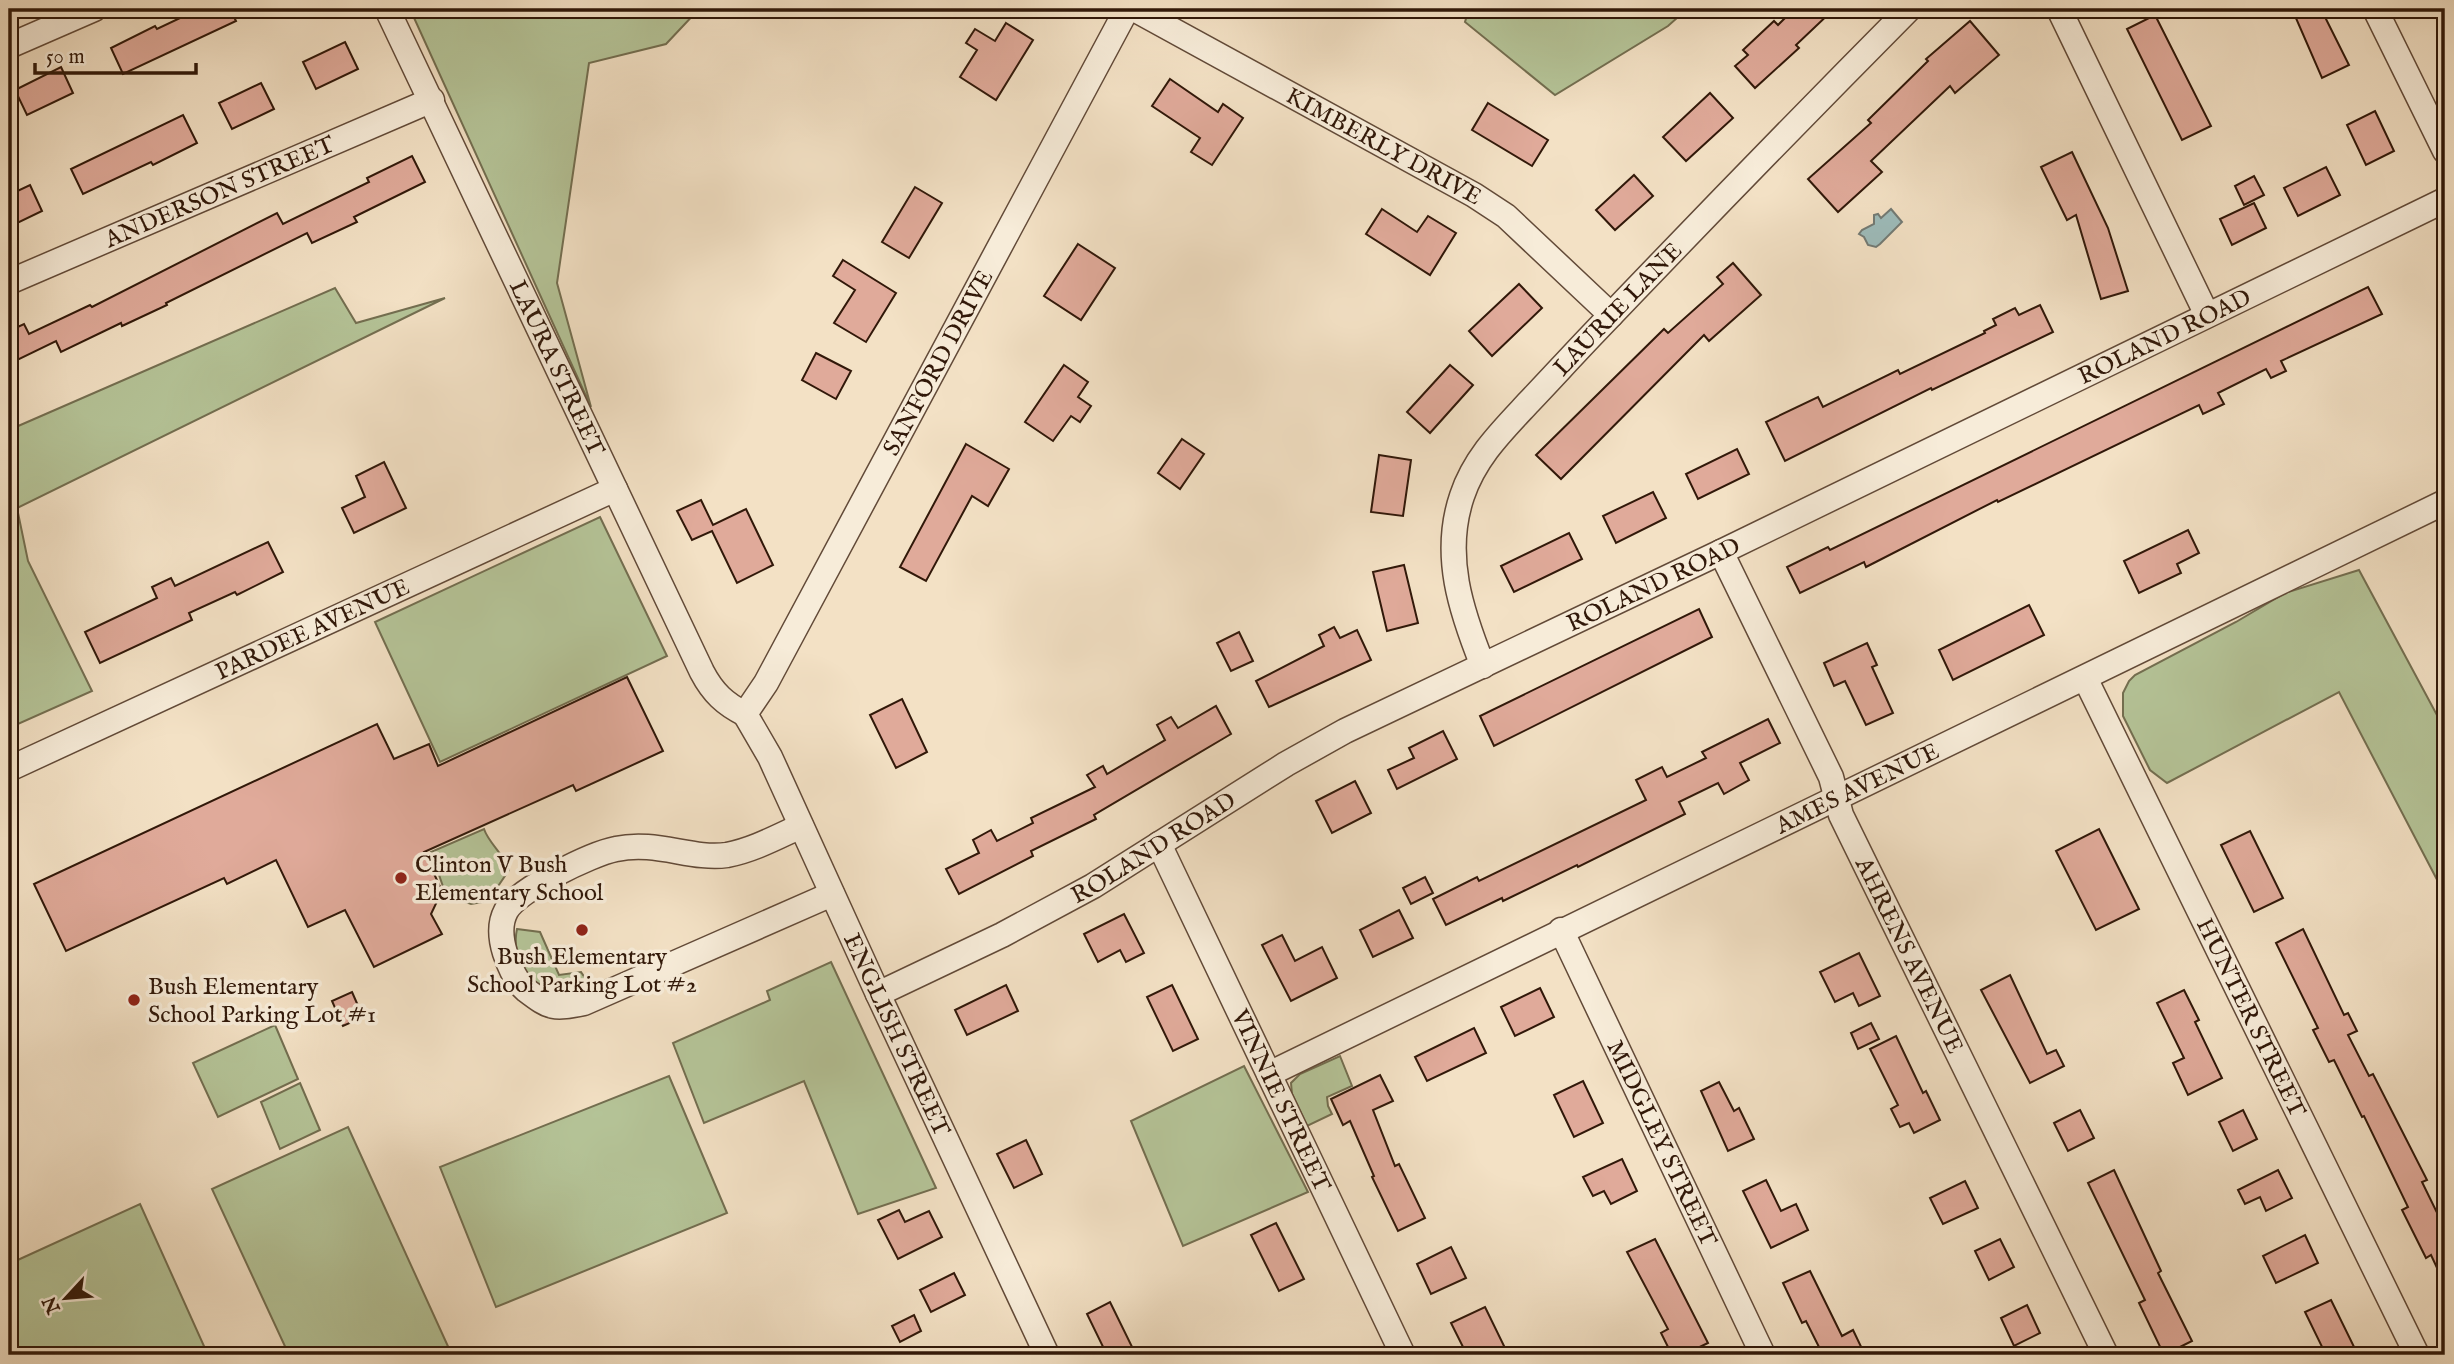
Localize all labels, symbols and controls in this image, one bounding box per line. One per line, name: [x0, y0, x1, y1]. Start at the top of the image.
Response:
scale bar: [35, 32, 196, 76]
text: 50 m: [46, 44, 85, 71]
street label: KIMBERLY DRIVE: [1280, 81, 1487, 213]
street label: ANDERSON STREET: [99, 130, 340, 256]
street label: LAURIE LANE: [1547, 236, 1690, 383]
street label: SANFORD DRIVE: [877, 265, 1001, 462]
street label: LAURA STREET: [501, 275, 611, 462]
street label: ROLAND ROAD: [2073, 283, 2257, 393]
street label: ROLAND ROAD: [1562, 531, 1746, 640]
street label: PARDEE AVENUE: [211, 572, 415, 688]
street label: AMES AVENUE: [1770, 736, 1945, 843]
street label: ROLAND ROAD: [1066, 786, 1242, 912]
place label: Clinton V Bush Elementary School: [415, 850, 604, 909]
street label: AHRENS AVENUE: [1847, 852, 1970, 1059]
marker: Clinton V Bush Elementary School: [393, 870, 409, 886]
street label: HUNTER STREET: [2188, 913, 2312, 1123]
marker: Bush Elementary School Parking Lot #2: [574, 922, 590, 938]
street label: ENGLISH STREET: [835, 929, 957, 1142]
place label: Bush Elementary School Parking Lot #2: [467, 942, 697, 1001]
place label: Bush Elementary School Parking Lot #1: [148, 972, 376, 1031]
marker: Bush Elementary School Parking Lot #1: [126, 992, 142, 1008]
street label: VINNIE STREET: [1223, 1004, 1337, 1198]
street label: MIDGLEY STREET: [1599, 1036, 1723, 1252]
north arrow: [32, 1262, 102, 1332]
text: N: [38, 1291, 67, 1318]

